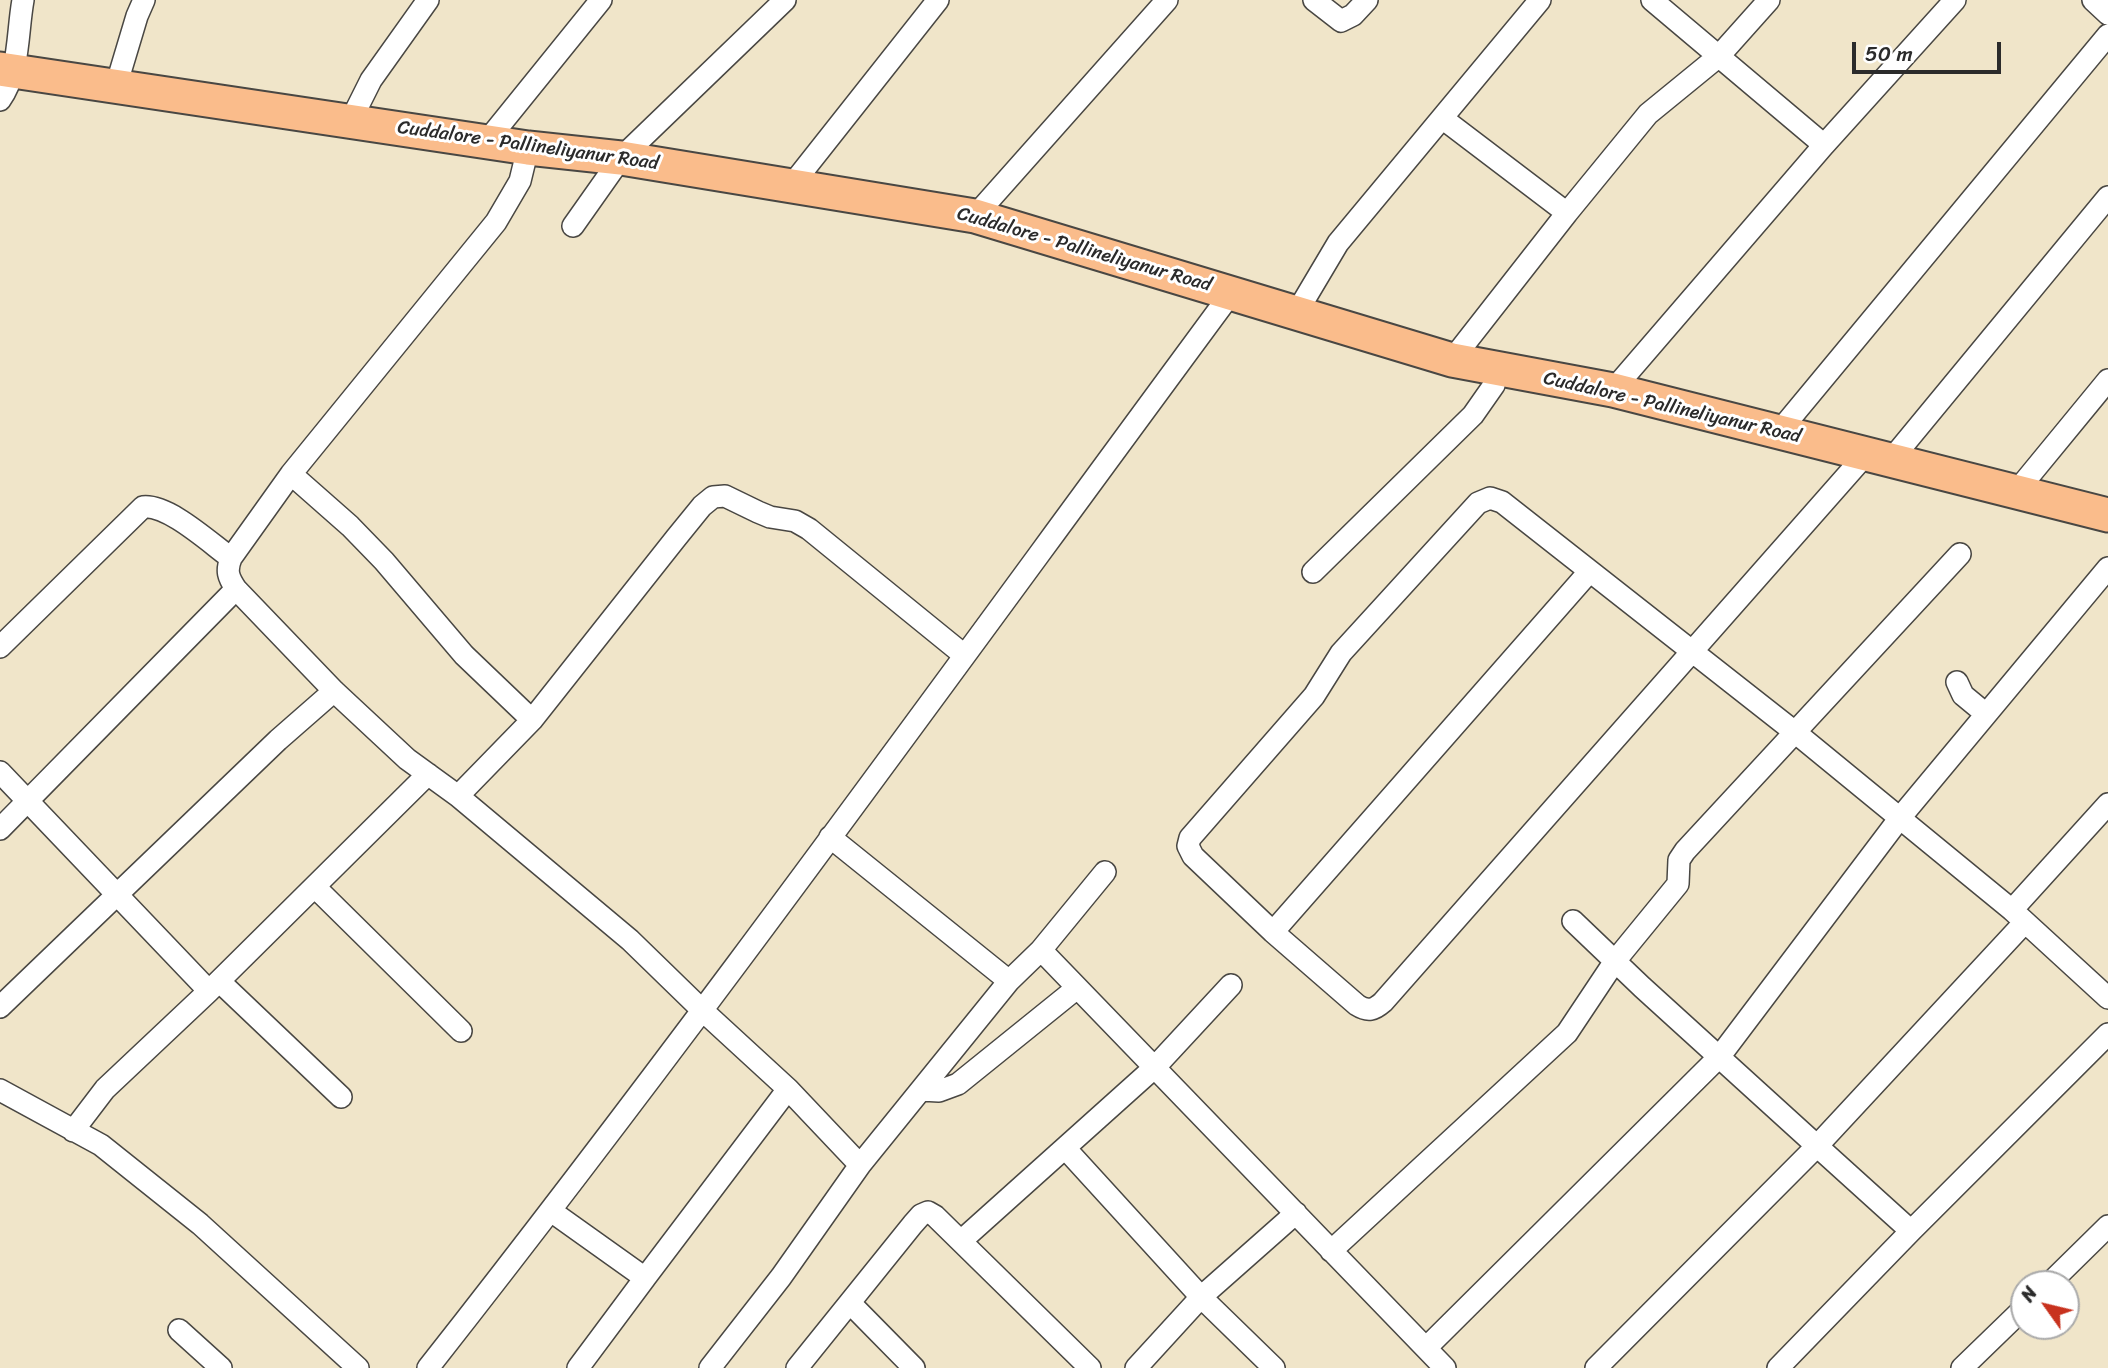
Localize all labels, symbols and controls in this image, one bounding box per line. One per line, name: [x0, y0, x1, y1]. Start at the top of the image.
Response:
scale bar: [1856, 28, 2005, 72]
text: 50 m: [1865, 35, 1913, 73]
street label: Cuddalore - Pallineliyanur Road: [396, 116, 660, 176]
street label: Cuddalore - Pallineliyanur Road: [954, 203, 1214, 297]
street label: Cuddalore - Pallineliyanur Road: [1541, 367, 1803, 449]
north arrow: [2010, 1270, 2080, 1340]
text: N: [2011, 1279, 2046, 1309]

